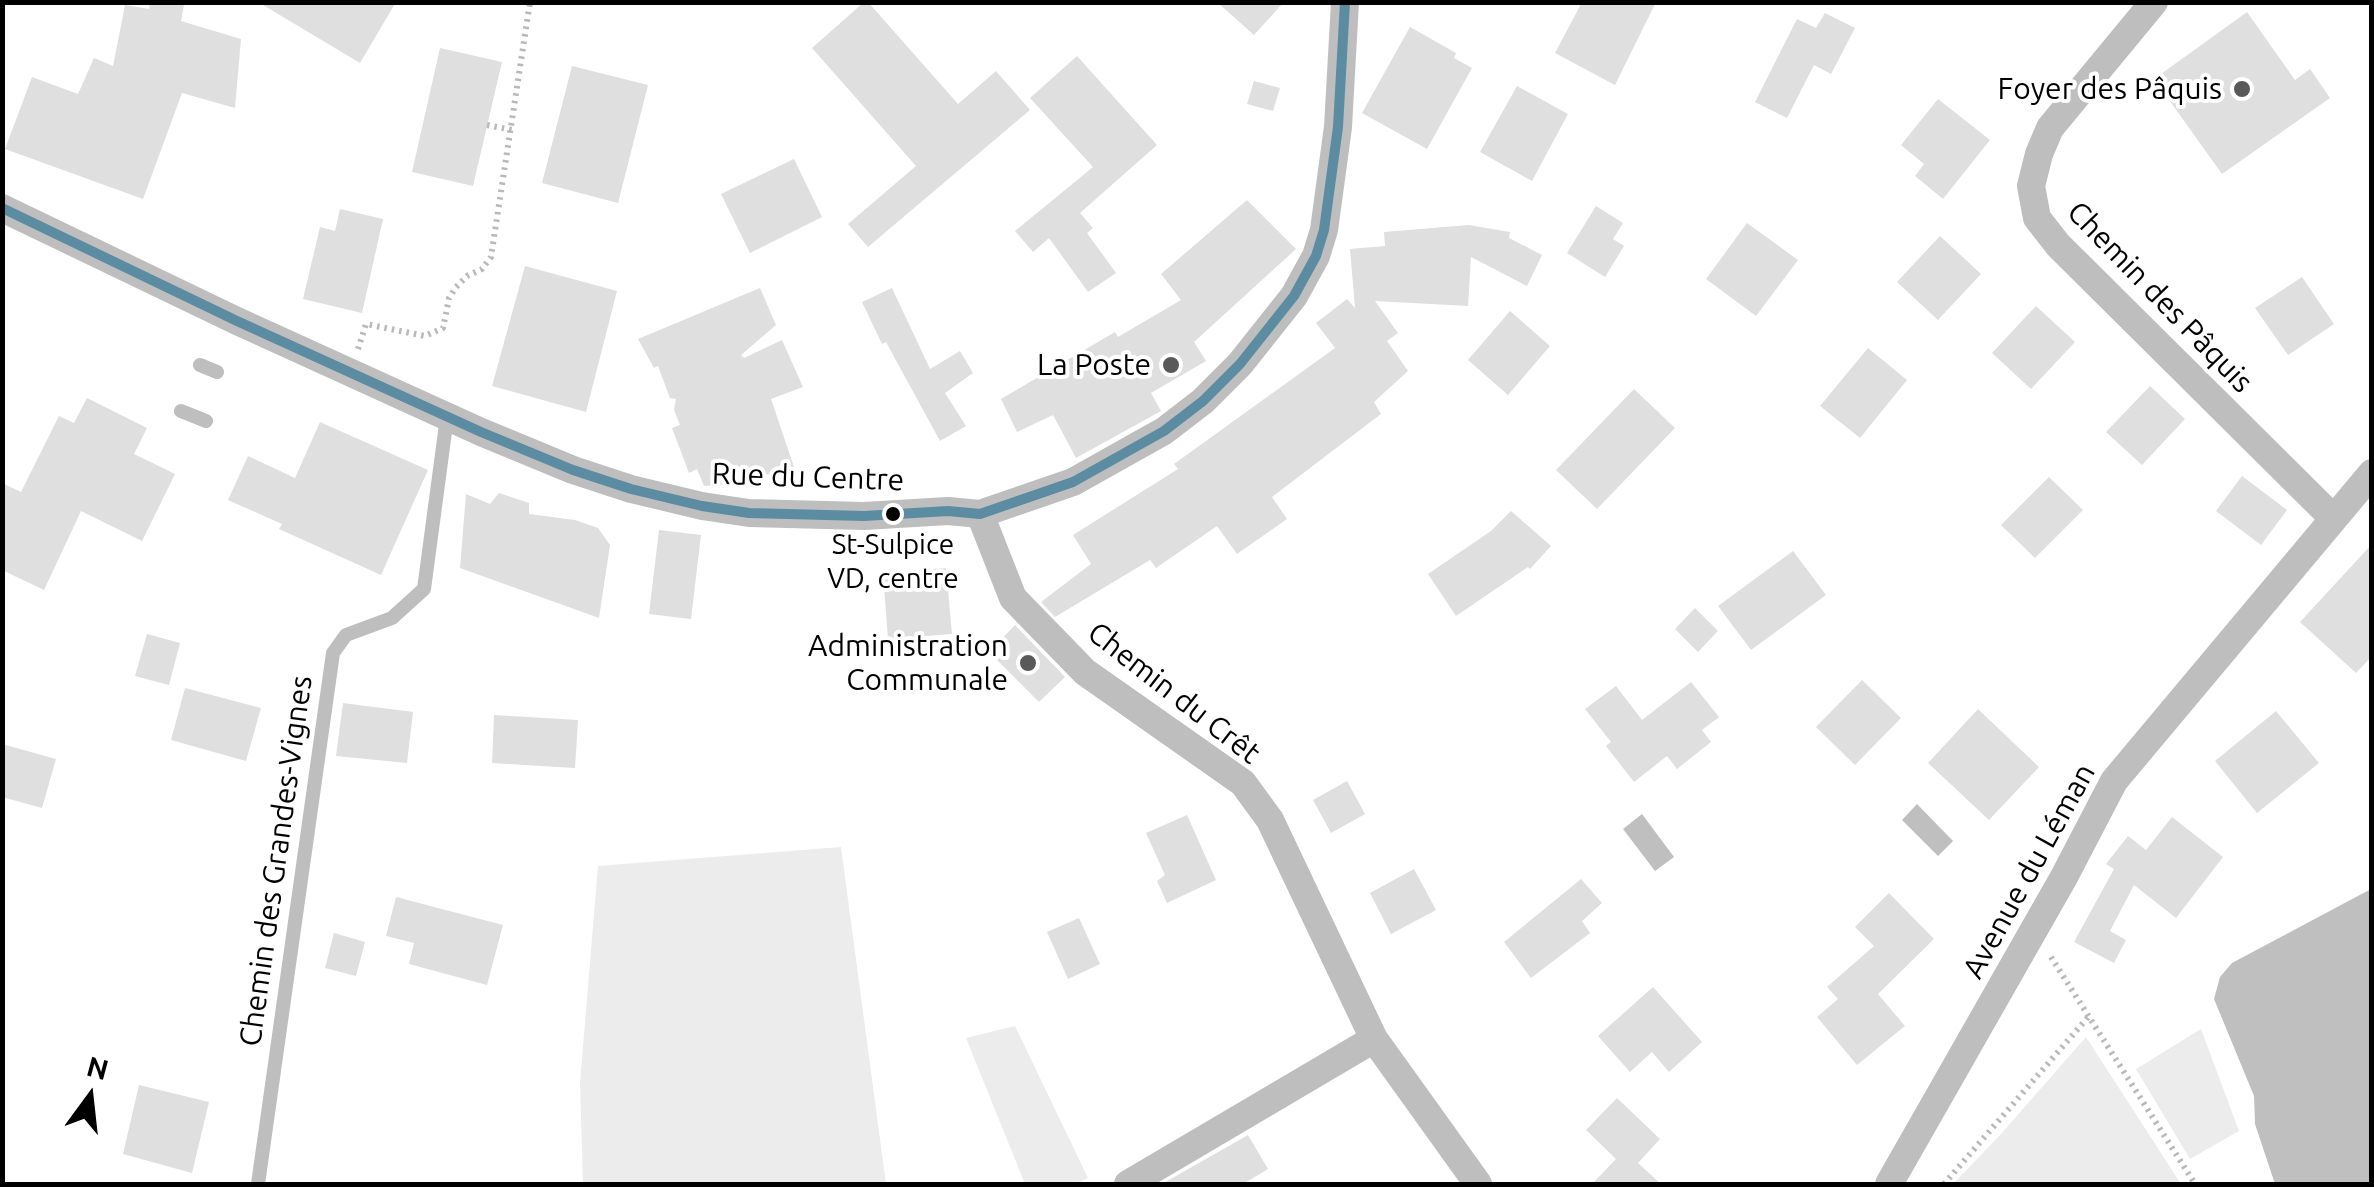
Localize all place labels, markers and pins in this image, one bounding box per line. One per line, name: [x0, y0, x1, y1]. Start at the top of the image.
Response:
place label: Foyer des Pâquis: [1997, 71, 2222, 107]
marker: Foyer des Pâquis: [2231, 78, 2253, 100]
place label: La Poste: [1037, 347, 1151, 383]
marker: La Poste: [1160, 354, 1182, 376]
marker: St-Sulpice VD, centre: [883, 504, 903, 524]
place label: St-Sulpice VD, centre: [827, 528, 959, 594]
place label: Administration Communale: [808, 628, 1008, 698]
marker: Administration Communale: [1017, 652, 1039, 674]

